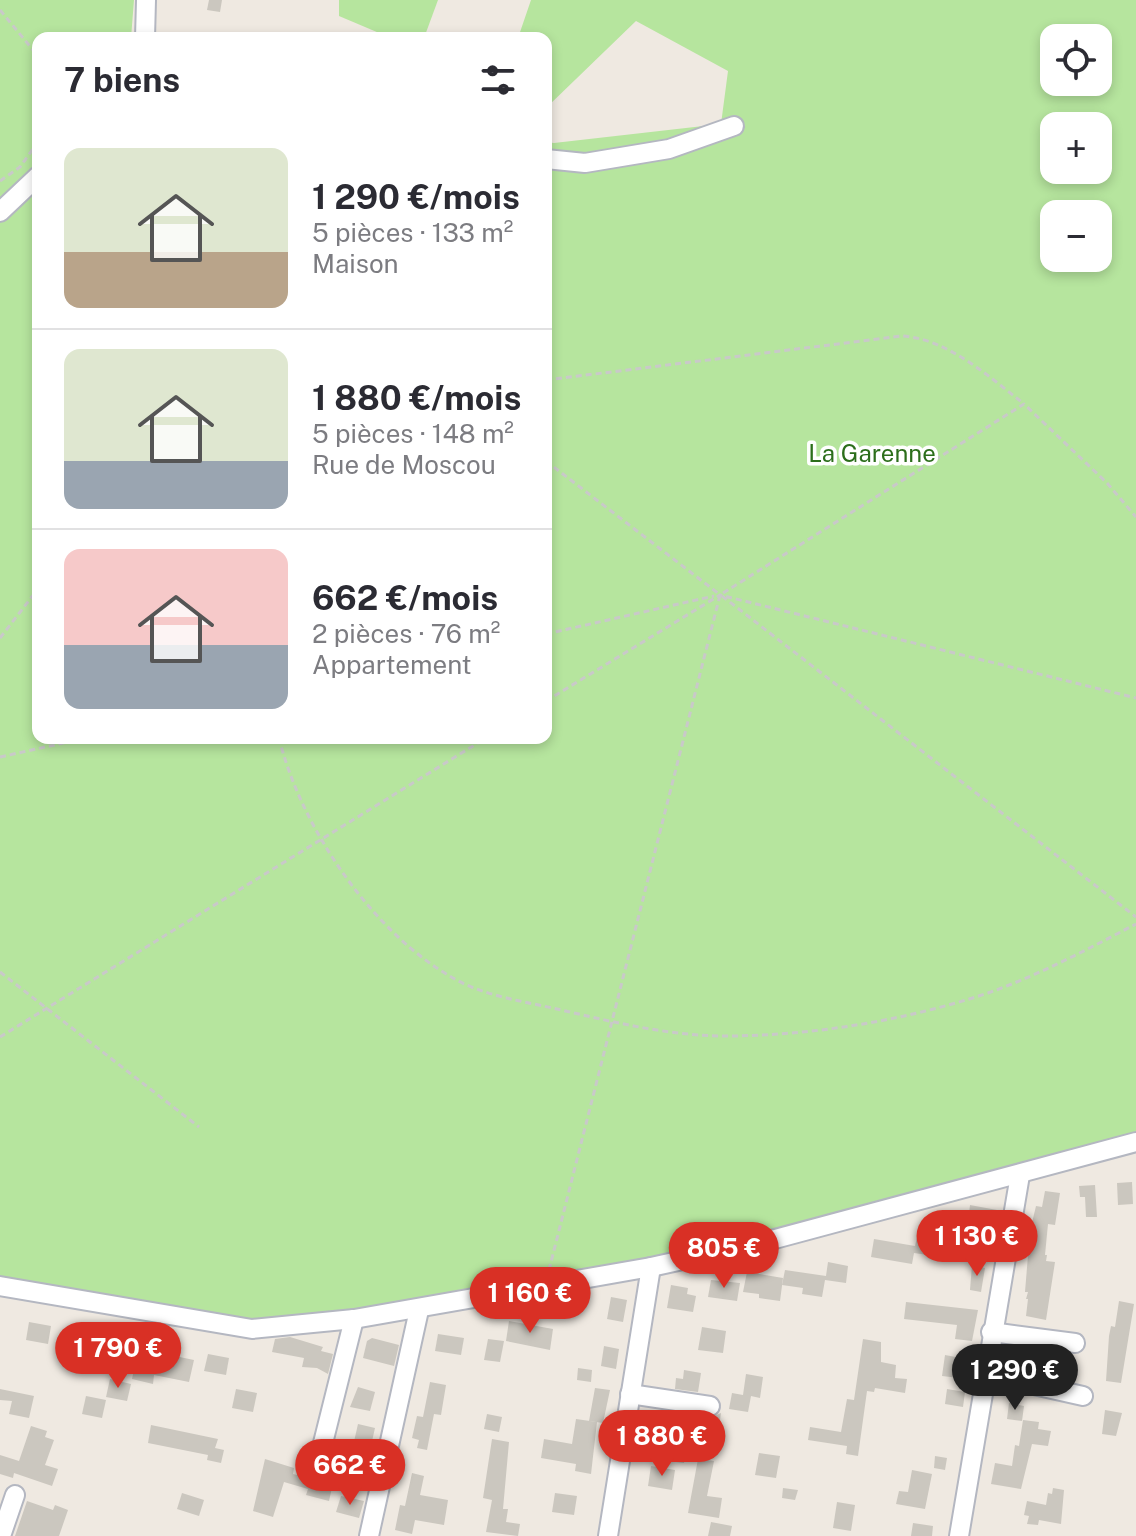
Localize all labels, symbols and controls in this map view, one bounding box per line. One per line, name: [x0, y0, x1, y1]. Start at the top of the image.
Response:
map controls: [1040, 24, 1112, 272]
button: locate: [1040, 24, 1112, 96]
icon: filters: [476, 58, 520, 102]
text: 7 biens: [64, 60, 180, 100]
button: +: [1040, 112, 1112, 184]
text: 1 290 €/mois: [312, 177, 520, 217]
icon: home: [128, 180, 224, 276]
button: −: [1040, 200, 1112, 272]
text: 5 pièces · 133 m²: [312, 217, 513, 248]
text: Maison: [312, 248, 399, 279]
text: 1 880 €/mois: [312, 378, 521, 418]
icon: home: [128, 381, 224, 477]
text: 5 pièces · 148 m²: [312, 418, 514, 449]
park label: La Garenne: [808, 439, 936, 467]
text: Rue de Moscou: [312, 449, 496, 480]
text: 662 €/mois: [312, 578, 498, 618]
icon: home: [128, 581, 224, 677]
text: 2 pièces · 76 m²: [312, 618, 500, 649]
text: Appartement: [312, 649, 472, 680]
pin: 1 130 €: [903, 1210, 1051, 1278]
text: 1 130 €: [935, 1220, 1019, 1251]
pin: 805 €: [668, 1222, 780, 1290]
text: 805 €: [687, 1232, 761, 1263]
pin: 1 160 €: [456, 1267, 604, 1335]
text: 1 160 €: [488, 1277, 572, 1308]
pin: 1 790 €: [44, 1322, 192, 1390]
text: 1 790 €: [73, 1332, 163, 1363]
pin: 1 290 €: [941, 1344, 1089, 1412]
text: 1 290 €: [970, 1354, 1060, 1385]
pin: 1 880 €: [588, 1410, 736, 1478]
text: 1 880 €: [616, 1420, 708, 1451]
pin: 662 €: [294, 1439, 406, 1507]
text: 662 €: [313, 1449, 387, 1480]

